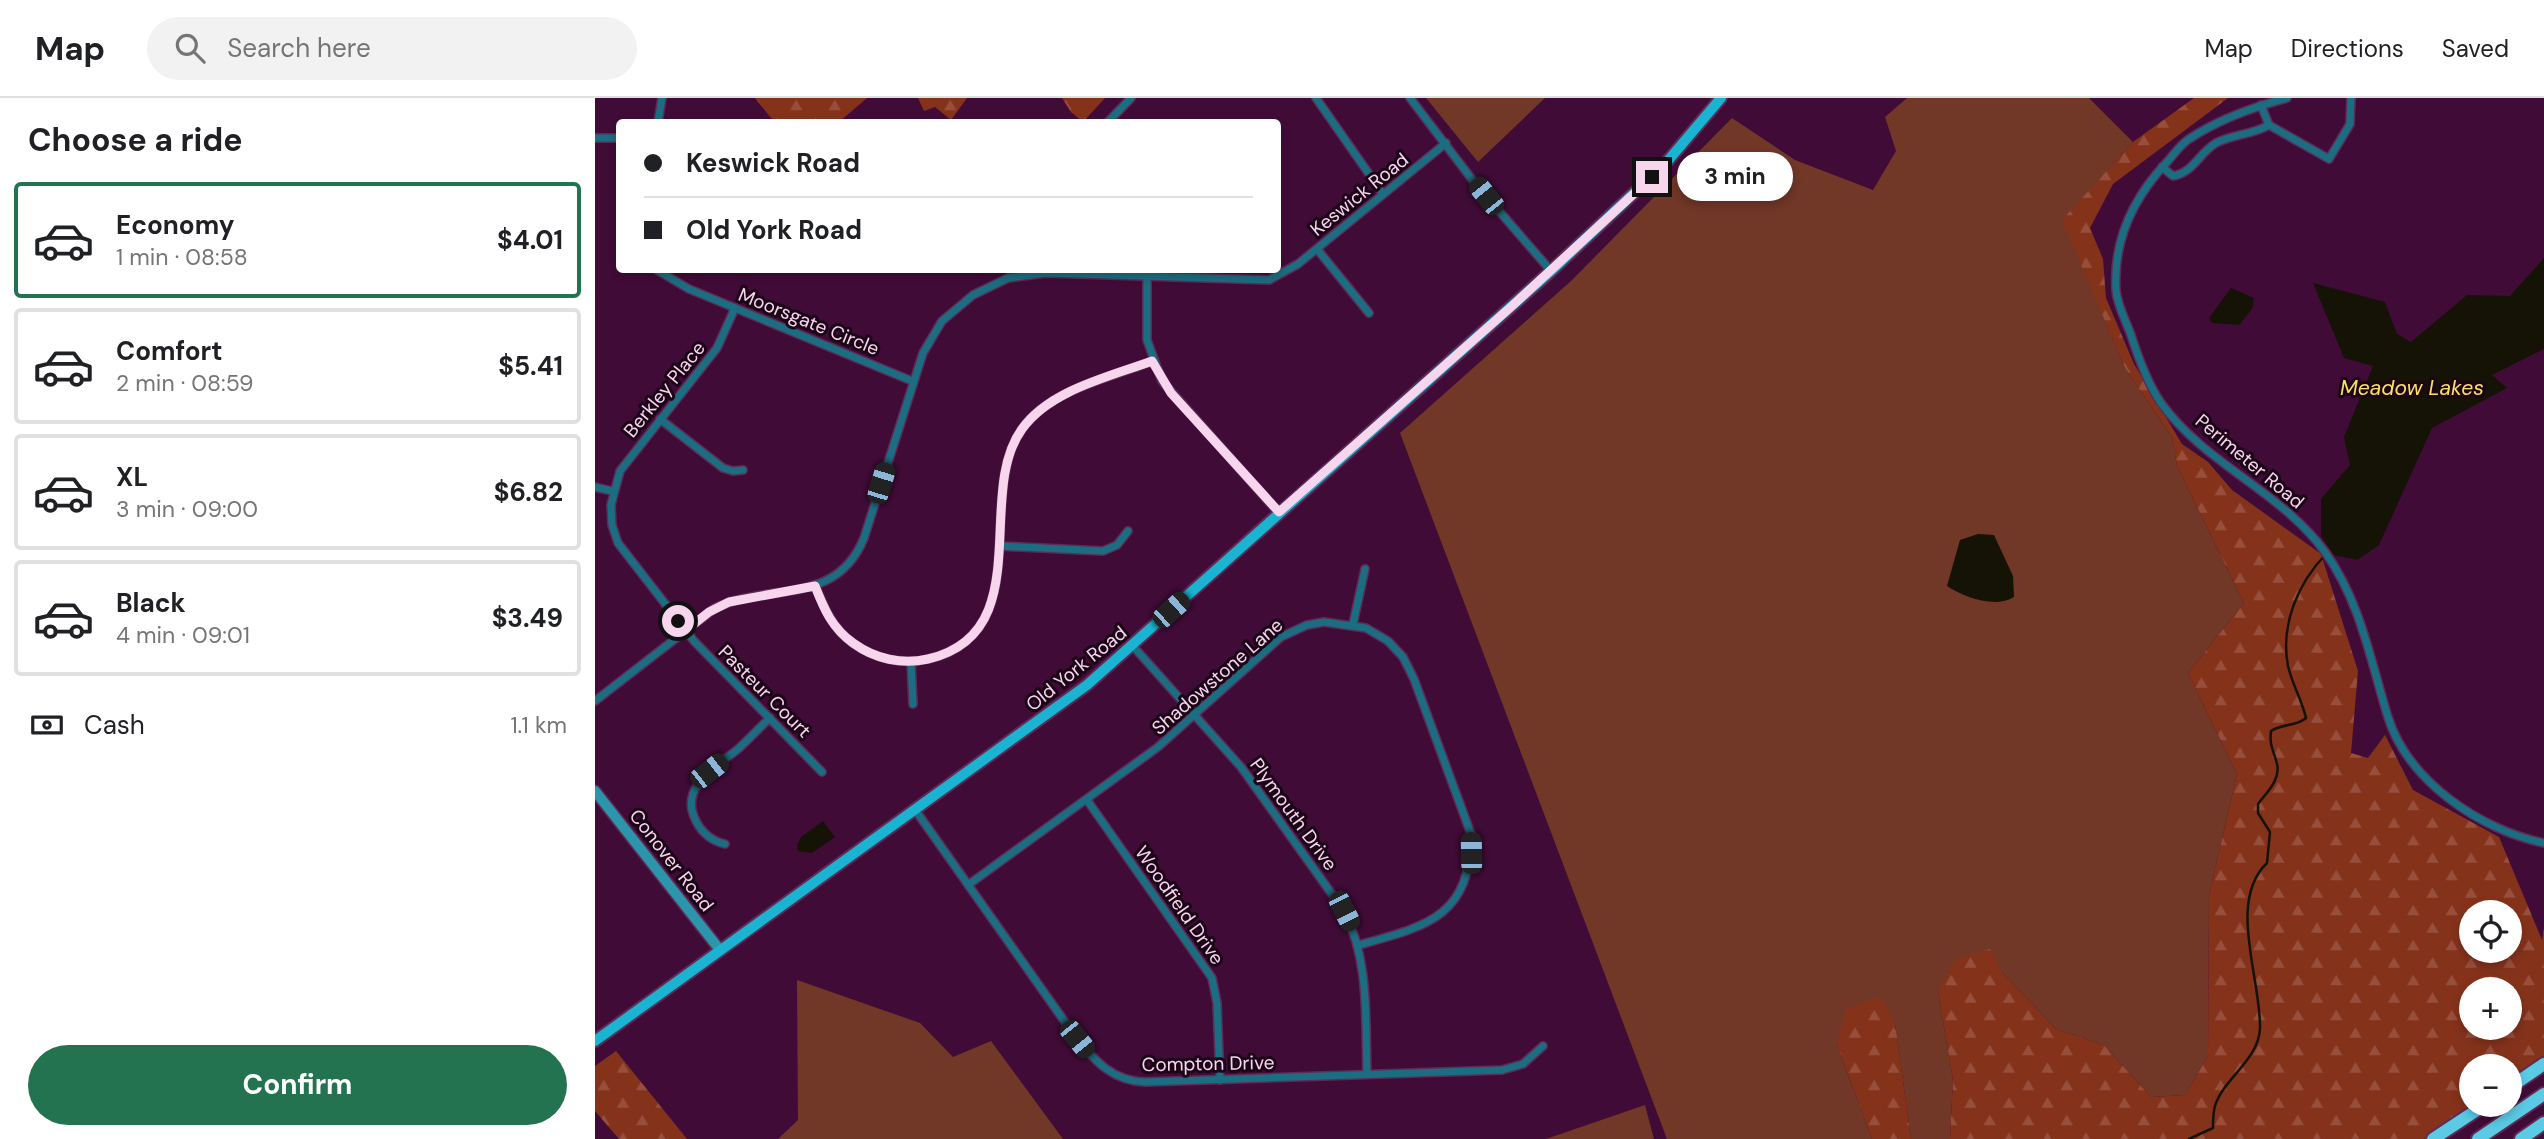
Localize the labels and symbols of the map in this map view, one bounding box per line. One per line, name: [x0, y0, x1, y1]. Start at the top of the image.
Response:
street label: Keswick Road: [1305, 147, 1414, 242]
callout: 3 min: [1677, 153, 1792, 202]
route end: [1636, 161, 1668, 193]
car: [1465, 173, 1508, 219]
street label: Moorsgate Circle: [735, 282, 883, 361]
street label: Berkley Place: [618, 336, 711, 442]
water label: Meadow Lakes: [2340, 374, 2484, 402]
street label: Perimeter Road: [2190, 409, 2309, 514]
car: [865, 460, 898, 506]
car: [1149, 588, 1194, 632]
route start: [662, 605, 694, 637]
street label: Shadowstone Lane: [1146, 613, 1288, 740]
street label: Old York Road: [1021, 620, 1132, 717]
street label: Pasteur Court: [713, 640, 816, 743]
car: [686, 750, 733, 792]
street label: Plymouth Drive: [1244, 753, 1343, 876]
street label: Conover Road: [624, 804, 719, 917]
car: [1461, 832, 1482, 874]
street label: Woodfield Drive: [1129, 841, 1230, 970]
car: [1326, 888, 1363, 934]
car: [1056, 1016, 1099, 1062]
street label: Compton Drive: [1141, 1050, 1275, 1077]

